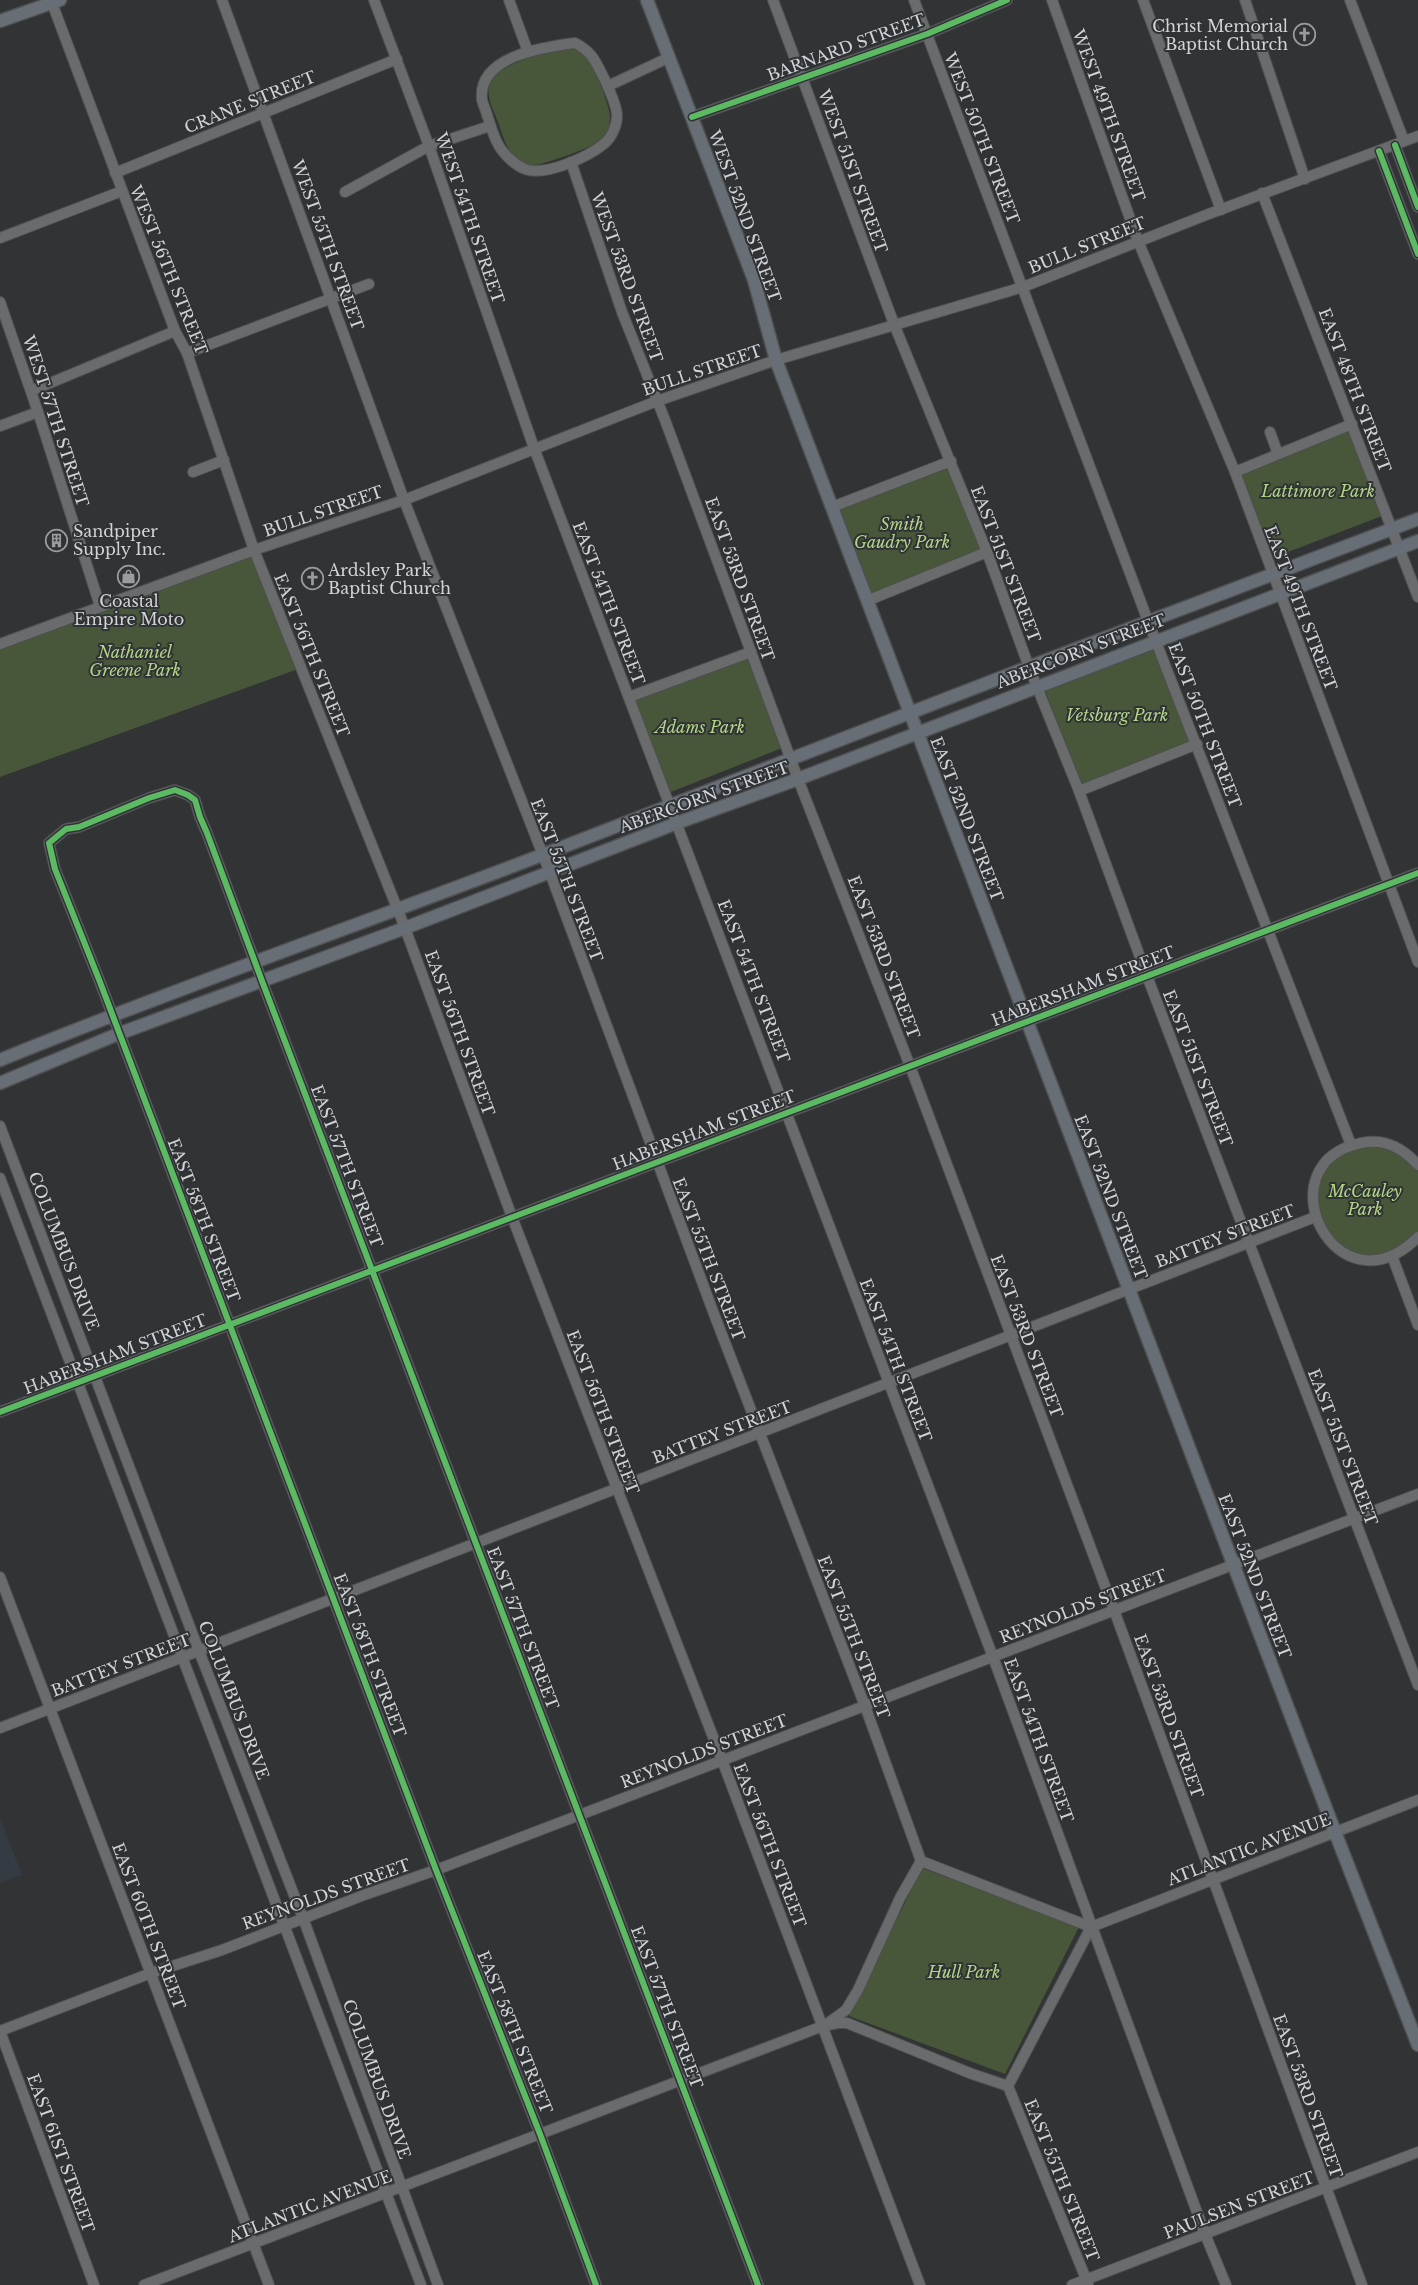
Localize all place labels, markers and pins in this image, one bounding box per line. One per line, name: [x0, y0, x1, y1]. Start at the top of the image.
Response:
place label: Christ Memorial Baptist Church: [1152, 16, 1288, 54]
church icon: Christ Memorial Baptist Church: [1292, 23, 1316, 47]
place label: Sandpiper Supply Inc.: [73, 521, 166, 559]
building icon: Sandpiper Supply Inc.: [45, 528, 69, 552]
place label: Ardsley Park Baptist Church: [327, 560, 451, 598]
shop icon: Coastal Empire Moto: [117, 565, 141, 589]
church icon: Ardsley Park Baptist Church: [300, 567, 324, 591]
place label: Coastal Empire Moto: [74, 591, 184, 629]

